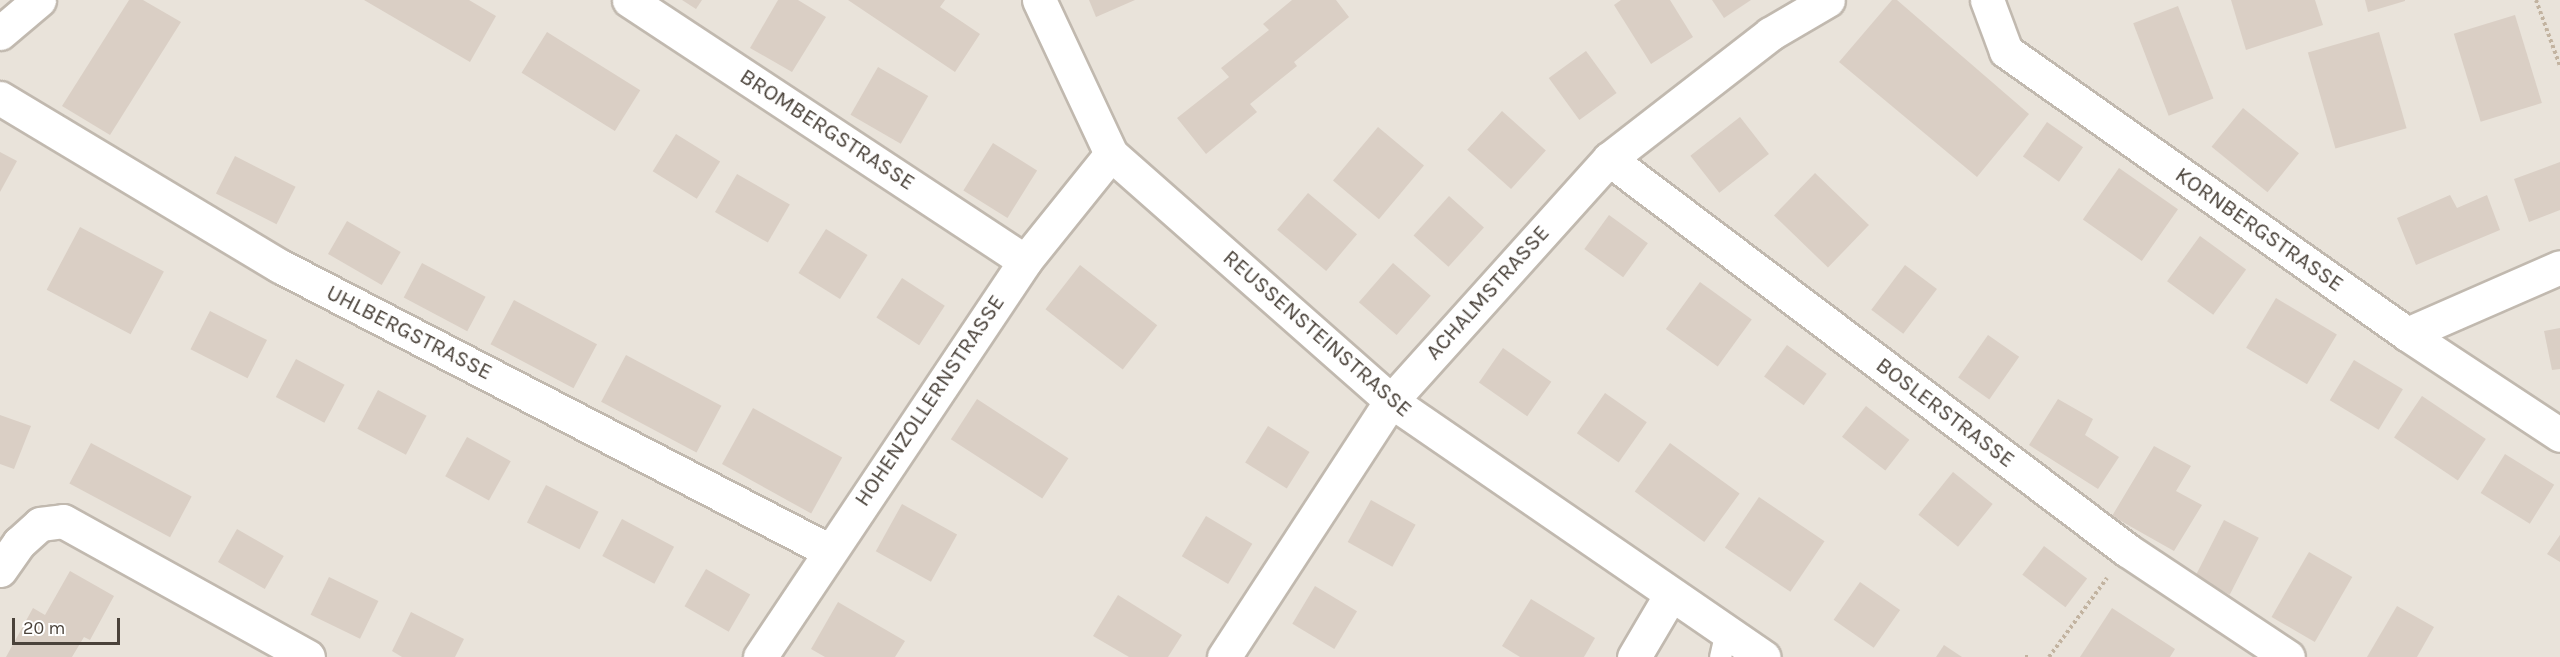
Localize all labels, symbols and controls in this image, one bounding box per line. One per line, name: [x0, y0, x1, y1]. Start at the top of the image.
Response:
street label: BROMBERGSTRASSE: [735, 64, 919, 196]
street label: KORNBERGSTRASSE: [2170, 162, 2348, 298]
street label: ACHALMSTRASSE: [1421, 220, 1555, 366]
street label: REUSSENSTEINSTRASSE: [1217, 245, 1417, 423]
street label: UHLBERGSTRASSE: [322, 280, 496, 386]
street label: HOHENZOLLERNSTRASSE: [849, 290, 1011, 512]
street label: BOSLERSTRASSE: [1870, 352, 2020, 474]
scale bar: [15, 606, 123, 644]
text: 20 m: [23, 617, 65, 639]

